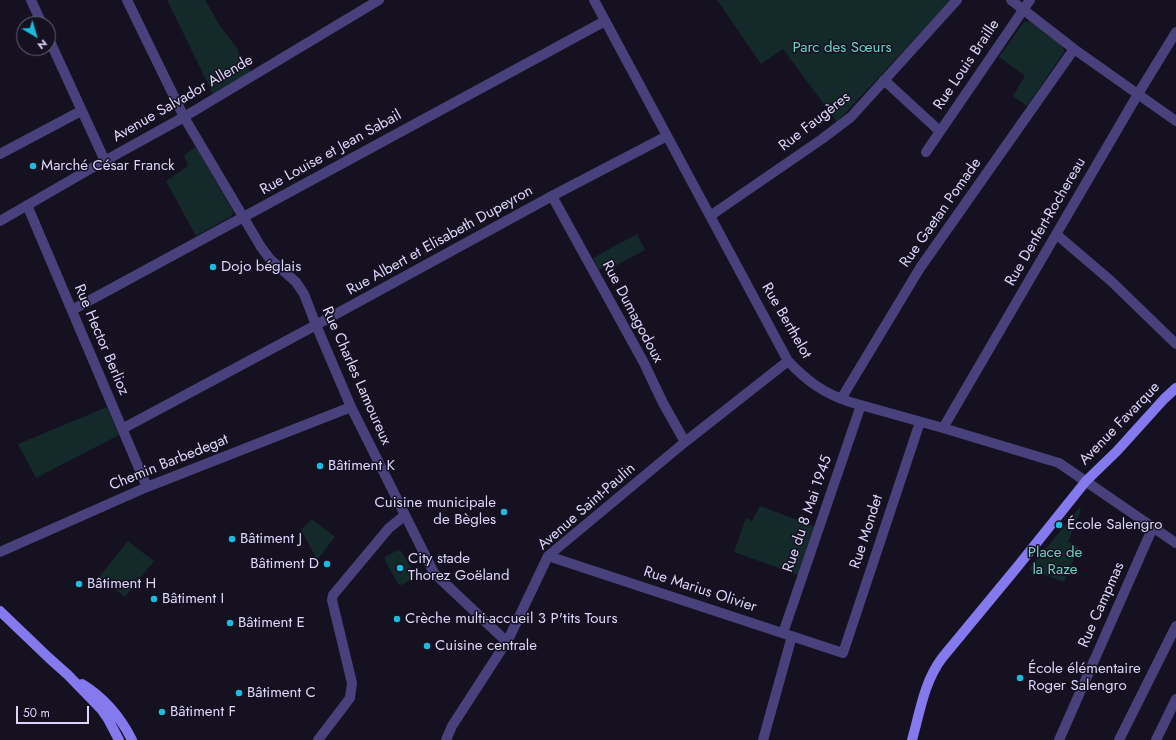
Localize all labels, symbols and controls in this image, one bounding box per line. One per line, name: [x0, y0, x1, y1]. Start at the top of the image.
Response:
north arrow: [16, 16, 56, 56]
street label: Rue Louis Braille: [930, 16, 1004, 114]
text: N: [34, 36, 51, 54]
park label: Parc des Sœurs: [792, 39, 892, 57]
street label: Avenue Salvador Allende: [110, 51, 256, 147]
street label: Rue Faugères: [776, 89, 854, 155]
street label: Rue Louise et Jean Sabail: [257, 107, 405, 199]
street label: Rue Gaetan Pomade: [897, 155, 985, 271]
street label: Rue Denfert-Rochereau: [1002, 155, 1090, 289]
place label: Marché César Franck: [41, 157, 175, 175]
marker: Marché César Franck: [28, 161, 38, 171]
street label: Rue Albert et Elisabeth Dupeyron: [344, 182, 536, 300]
place label: Dojo béglais: [221, 258, 301, 276]
street label: Rue Dumagodoux: [597, 258, 667, 366]
marker: Dojo béglais: [208, 262, 218, 272]
street label: Rue Berthelot: [757, 280, 815, 362]
street label: Rue Hector Berlioz: [69, 282, 133, 398]
street label: Rue Charles Lamoureux: [317, 304, 395, 448]
street label: Avenue Favarque: [1076, 379, 1164, 469]
street label: Chemin Barbedegat: [107, 431, 231, 495]
street label: Rue du 8 Mai 1945: [780, 453, 836, 575]
place label: Bâtiment K: [328, 457, 395, 475]
street label: Avenue Saint-Paulin: [535, 460, 639, 554]
marker: Bâtiment K: [315, 461, 325, 471]
street label: Rue Mondet: [847, 493, 887, 571]
place label: Cuisine municipale de Bègles: [375, 494, 496, 529]
marker: Cuisine municipale de Bègles: [499, 507, 509, 517]
place label: École Salengro: [1067, 516, 1162, 534]
marker: École Salengro: [1054, 520, 1064, 530]
place label: Bâtiment J: [240, 530, 302, 548]
marker: Bâtiment J: [227, 534, 237, 544]
park label: Place de la Raze: [1028, 544, 1082, 579]
place label: City stade Thorez Goëland: [408, 550, 509, 585]
place label: Bâtiment D: [250, 555, 319, 573]
marker: Bâtiment D: [322, 559, 332, 569]
street label: Rue Campmas: [1075, 560, 1129, 650]
marker: City stade Thorez Goëland: [395, 563, 405, 573]
street label: Rue Marius Olivier: [641, 563, 759, 617]
place label: Bâtiment H: [87, 575, 156, 593]
marker: Bâtiment H: [74, 579, 84, 589]
place label: Bâtiment I: [162, 590, 224, 608]
marker: Bâtiment I: [149, 594, 159, 604]
place label: Crèche multi-accueil 3 P'tits Tours: [405, 610, 617, 628]
place label: Bâtiment E: [238, 614, 305, 632]
marker: Crèche multi-accueil 3 P'tits Tours: [392, 614, 402, 624]
marker: Bâtiment E: [225, 618, 235, 628]
place label: Cuisine centrale: [435, 637, 537, 655]
marker: Cuisine centrale: [422, 641, 432, 651]
place label: École élémentaire Roger Salengro: [1028, 660, 1141, 695]
marker: École élémentaire Roger Salengro: [1015, 673, 1025, 683]
place label: Bâtiment C: [247, 684, 316, 702]
marker: Bâtiment C: [234, 688, 244, 698]
scale bar: [18, 698, 91, 724]
place label: Bâtiment F: [170, 703, 236, 721]
text: 50 m: [23, 704, 50, 722]
marker: Bâtiment F: [157, 707, 167, 717]

